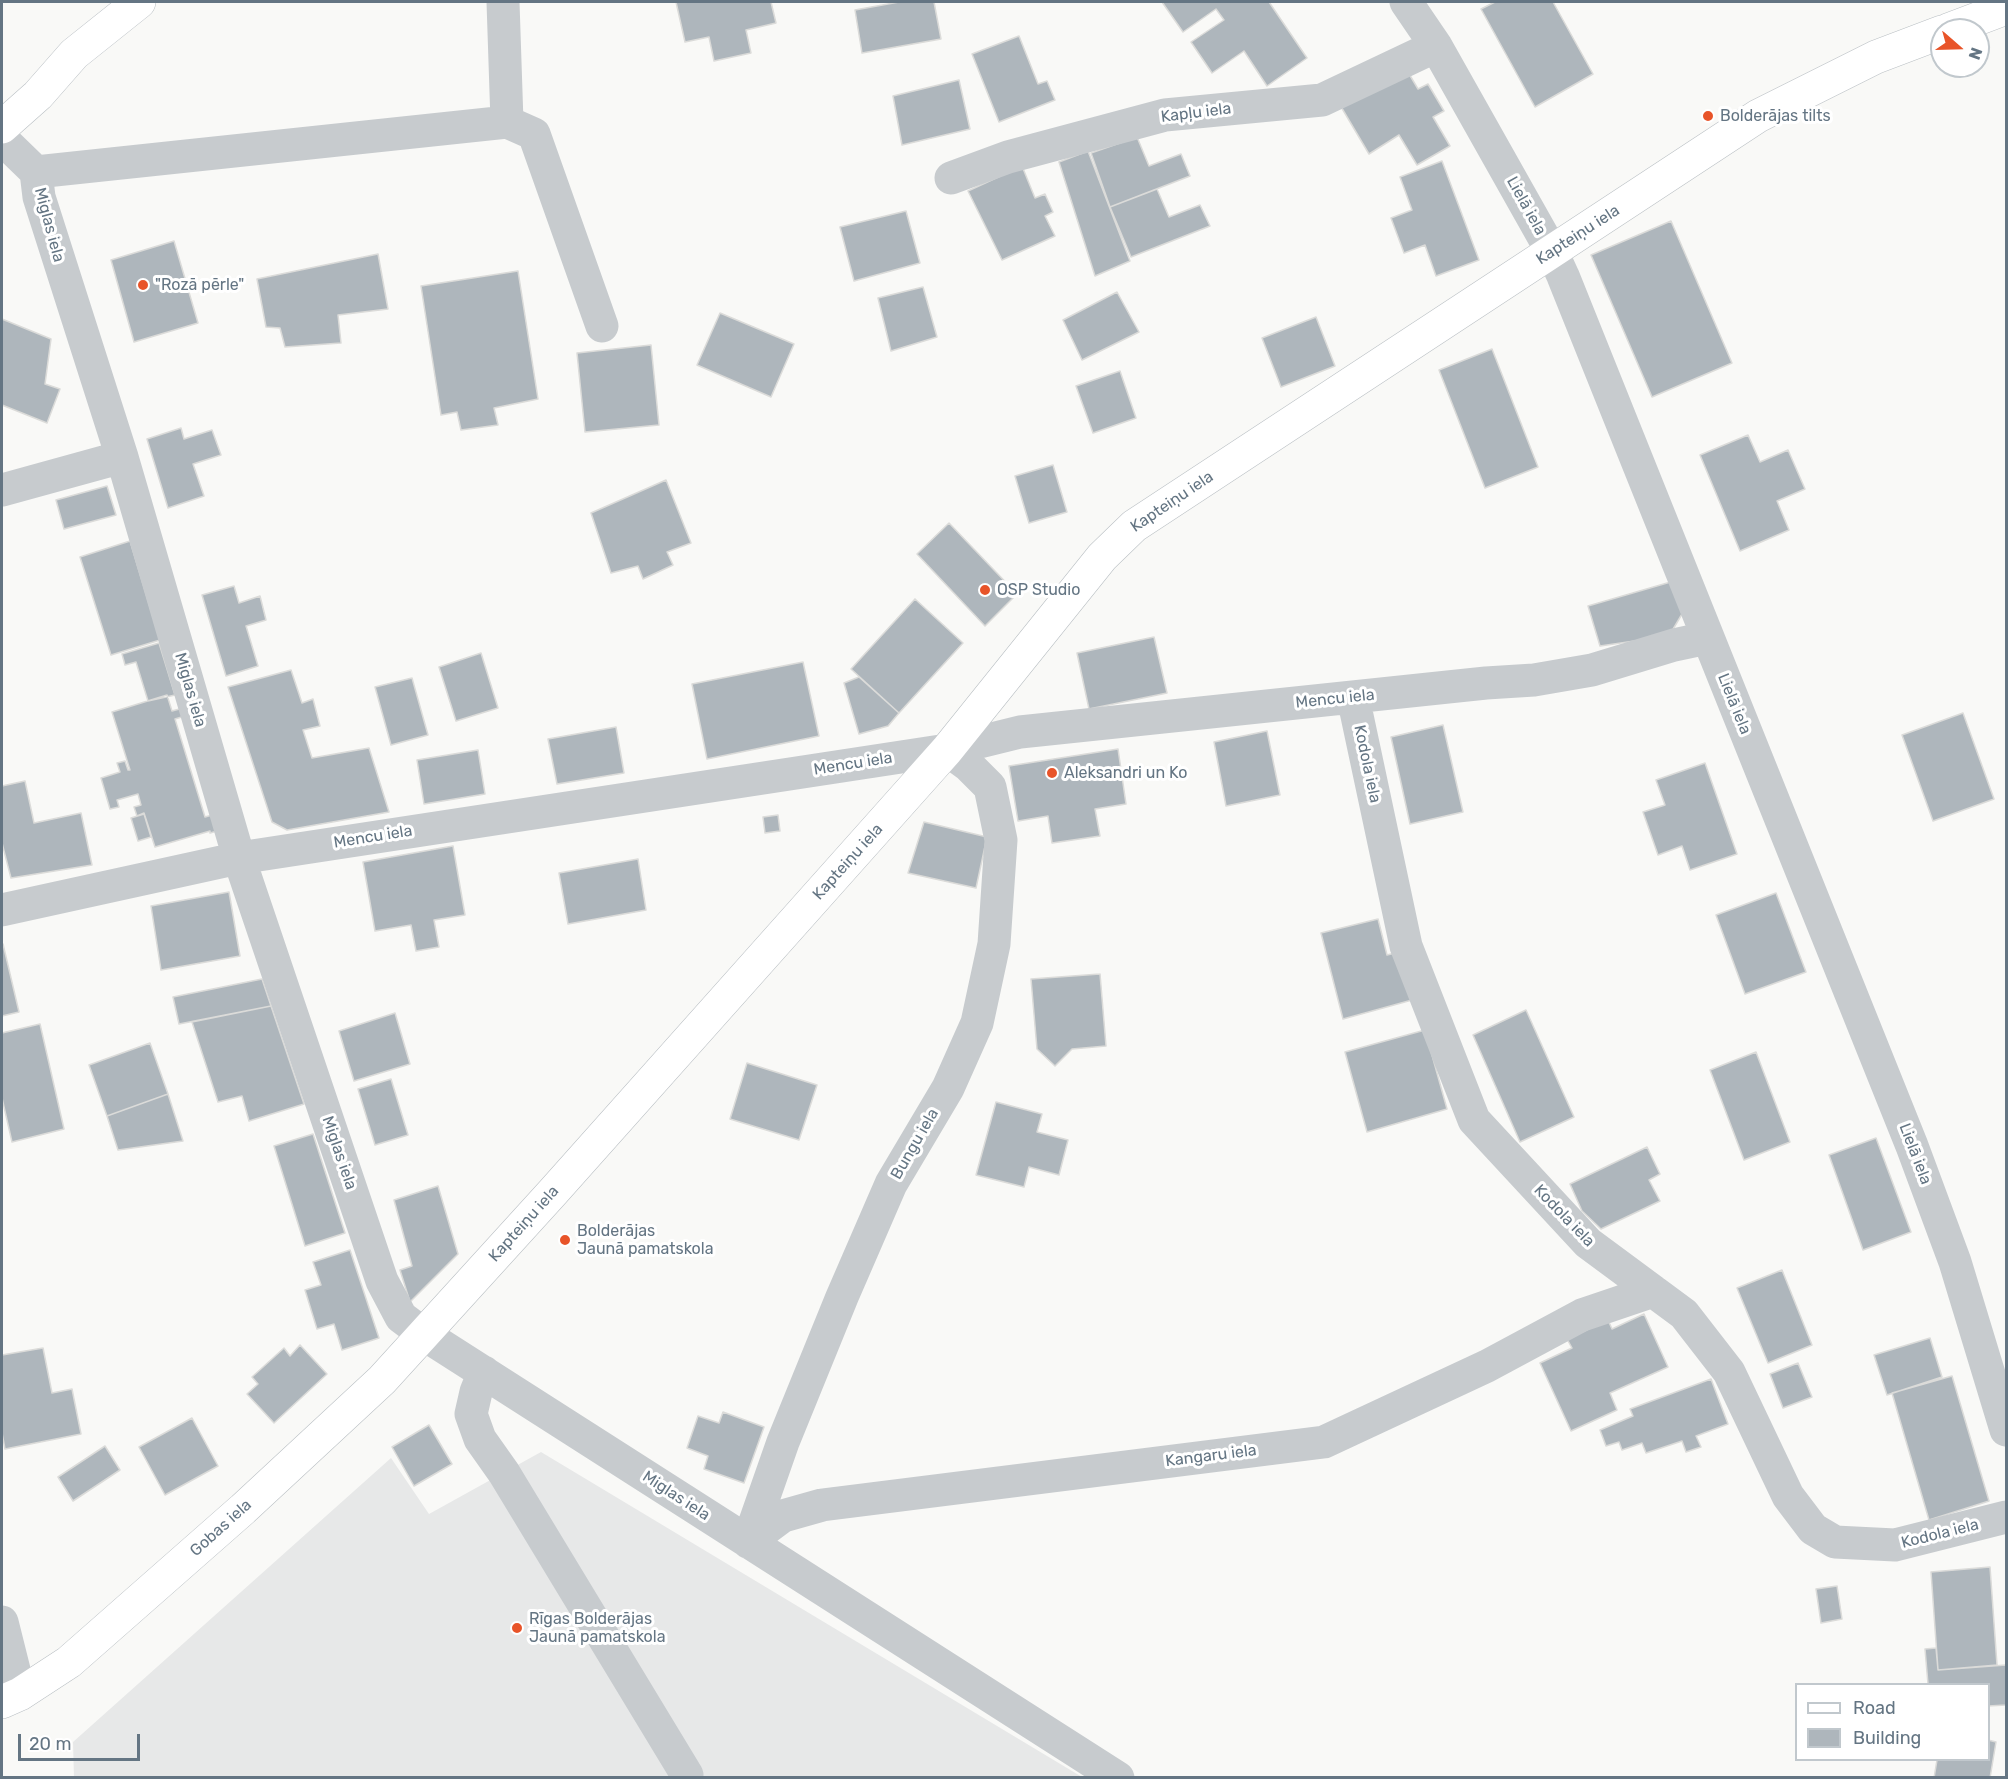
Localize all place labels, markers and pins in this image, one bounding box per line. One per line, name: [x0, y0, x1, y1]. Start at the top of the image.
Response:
place label: Bolderājas tilts: [1720, 106, 1831, 126]
marker: Bolderājas tilts: [1701, 109, 1715, 123]
place label: "Rozā pērle": [155, 275, 244, 295]
marker: "Rozā pērle": [136, 278, 150, 292]
place label: OSP Studio: [997, 580, 1080, 600]
marker: OSP Studio: [978, 583, 992, 597]
place label: Aleksandri un Ko: [1064, 763, 1187, 783]
marker: Aleksandri un Ko: [1045, 766, 1059, 780]
place label: Bolderājas Jaunā pamatskola: [577, 1221, 714, 1259]
marker: Bolderājas Jaunā pamatskola: [558, 1233, 572, 1247]
place label: Rīgas Bolderājas Jaunā pamatskola: [529, 1609, 666, 1647]
marker: Rīgas Bolderājas Jaunā pamatskola: [510, 1621, 524, 1635]

